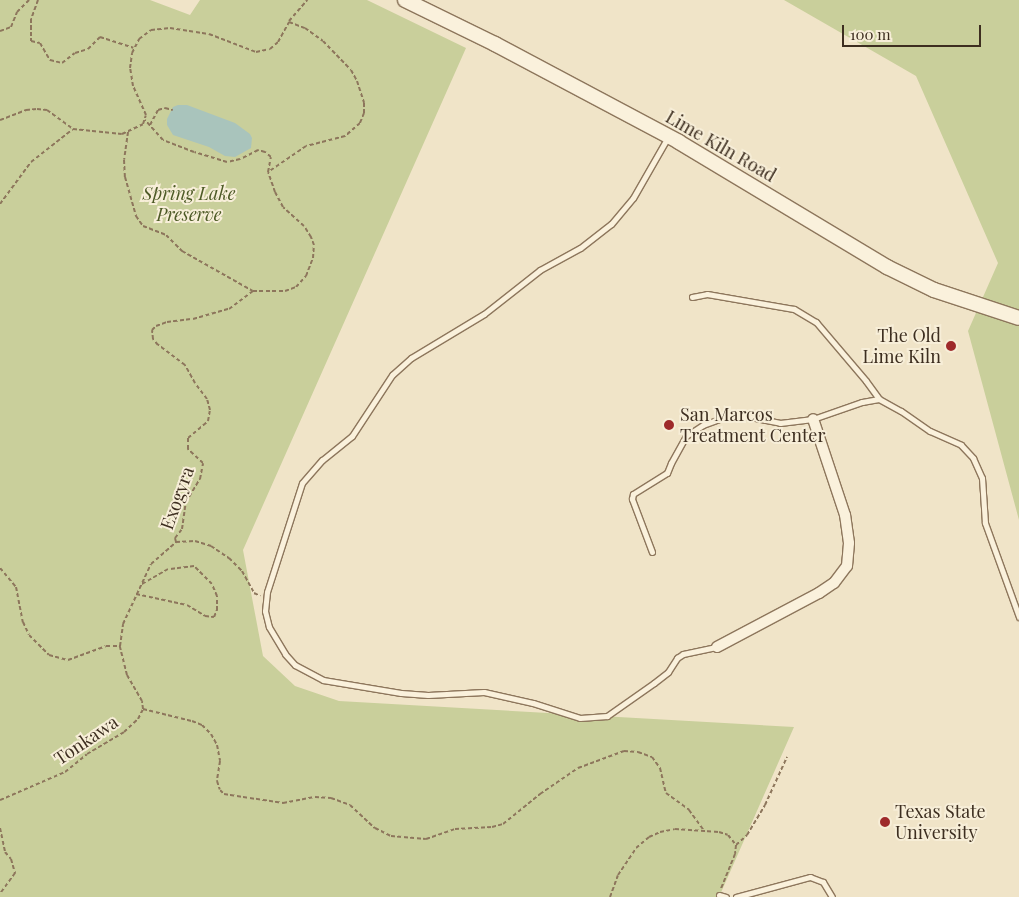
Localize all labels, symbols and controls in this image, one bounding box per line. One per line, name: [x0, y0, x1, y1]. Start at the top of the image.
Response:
scale bar: [844, 15, 983, 47]
text: 100 m: [850, 24, 891, 44]
street label: Lime Kiln Road: [662, 106, 780, 186]
park label: Spring Lake Preserve: [143, 183, 235, 225]
place label: The Old Lime Kiln: [863, 325, 941, 368]
marker: The Old Lime Kiln: [945, 340, 957, 352]
place label: San Marcos Treatment Center: [680, 404, 826, 446]
marker: San Marcos Treatment Center: [662, 418, 676, 432]
street label: Exogyra: [156, 464, 198, 532]
street label: Tonkawa: [50, 711, 122, 769]
place label: Texas State University: [895, 801, 986, 844]
marker: Texas State University: [879, 816, 891, 828]

